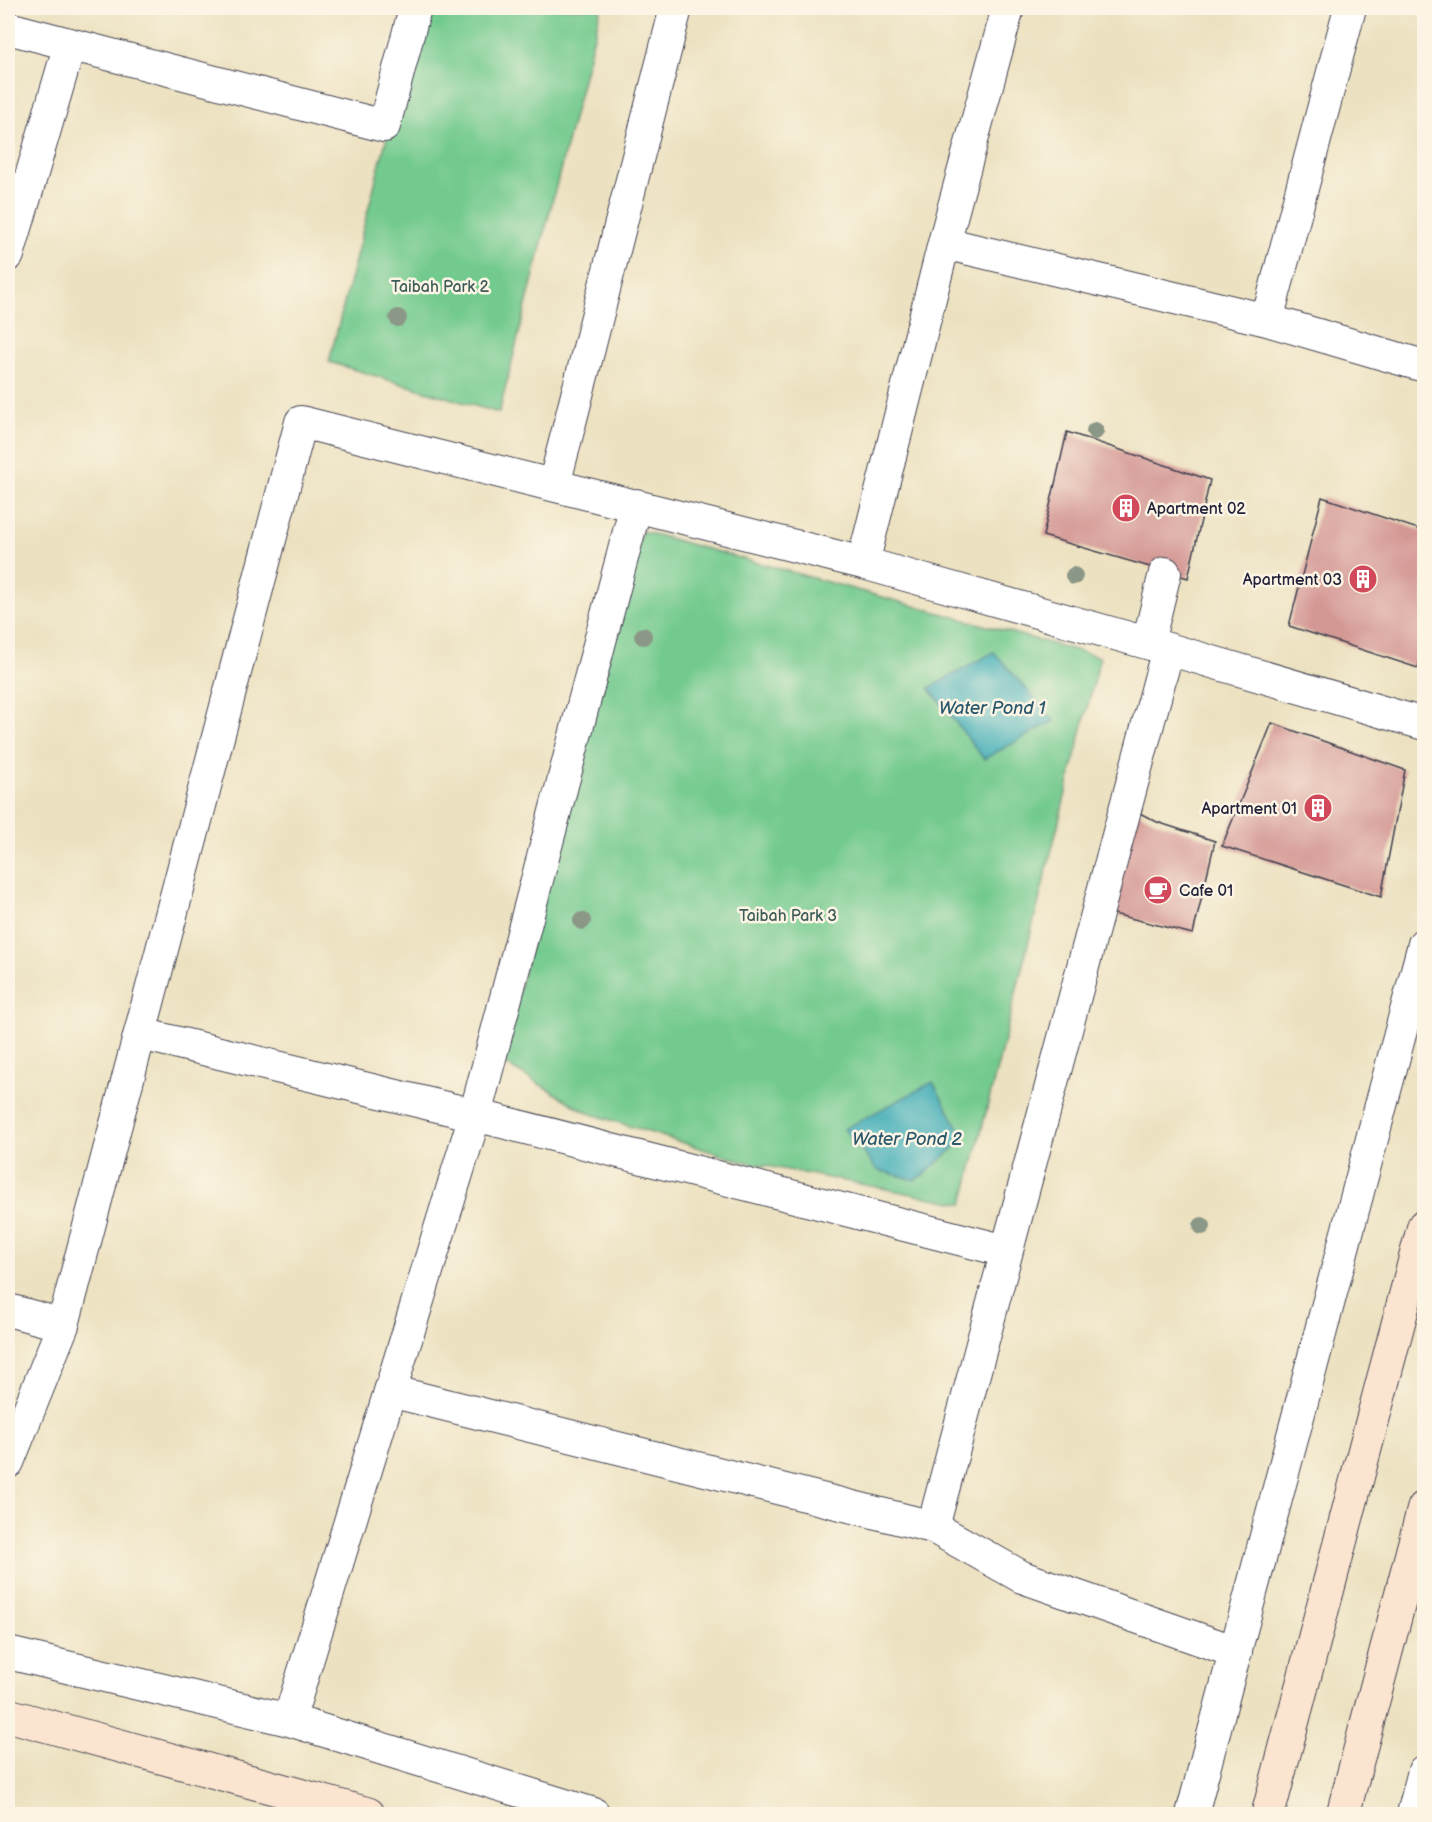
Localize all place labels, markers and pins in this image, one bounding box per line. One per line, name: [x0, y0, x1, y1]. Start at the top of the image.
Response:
building icon: Apartment 02: [1110, 492, 1142, 524]
place label: Apartment 02: [1147, 500, 1246, 519]
building icon: Apartment 03: [1347, 563, 1379, 595]
place label: Apartment 03: [1243, 571, 1342, 590]
building icon: Apartment 01: [1302, 792, 1334, 824]
place label: Apartment 01: [1201, 800, 1297, 819]
cafe icon: Cafe 01: [1142, 874, 1174, 906]
place label: Cafe 01: [1179, 882, 1233, 901]

